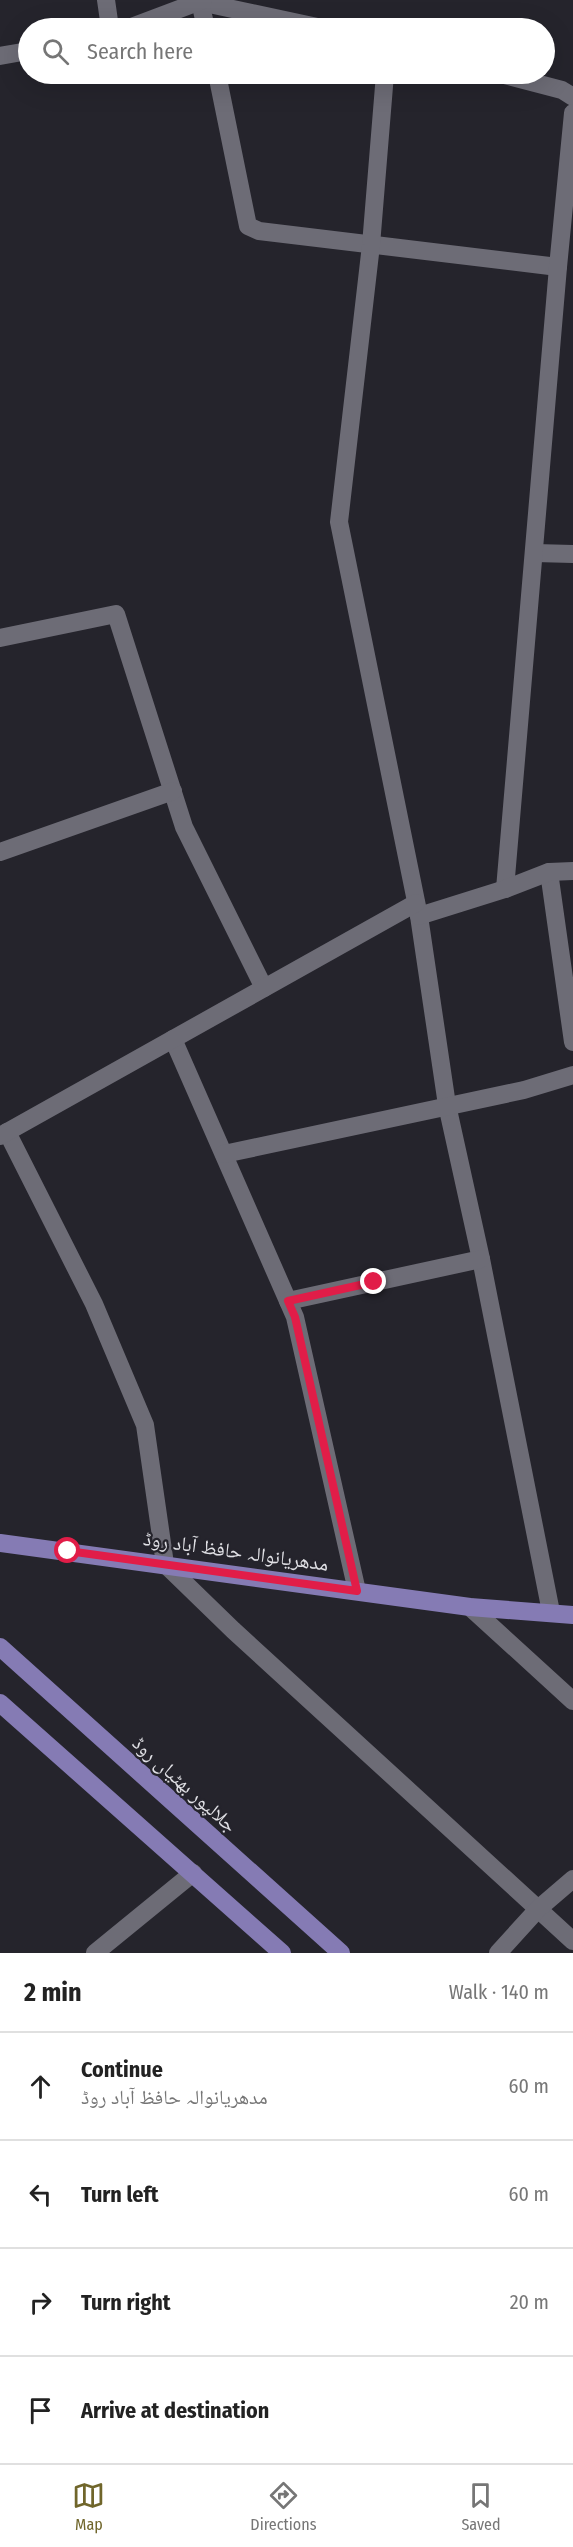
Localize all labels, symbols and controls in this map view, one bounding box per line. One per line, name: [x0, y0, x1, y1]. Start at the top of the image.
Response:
search box: [18, 18, 555, 84]
icon: search: [39, 35, 72, 68]
text: Search here: [87, 38, 193, 65]
route end: [360, 1268, 386, 1294]
street label: مدھریانوالہ حافظ آباد روڈ: [142, 1526, 330, 1576]
route start: [54, 1537, 80, 1563]
street label: جلالپور بھٹیاں روڈ: [128, 1731, 242, 1838]
text: 2 min: [24, 1977, 82, 2008]
text: Walk · 140 m: [449, 1980, 549, 2004]
text: Continue: [81, 2056, 163, 2083]
icon: ahead: [24, 2070, 57, 2103]
text: 60 m: [509, 2074, 549, 2098]
text: مدھریانوالہ حافظ آباد روڈ: [81, 2085, 268, 2109]
icon: left: [24, 2178, 57, 2211]
text: Turn left: [81, 2181, 159, 2208]
text: 60 m: [509, 2182, 549, 2206]
icon: right: [24, 2286, 57, 2319]
text: Turn right: [81, 2289, 170, 2316]
text: 20 m: [510, 2290, 549, 2314]
icon: arrive: [24, 2394, 57, 2427]
text: Arrive at destination: [81, 2397, 269, 2424]
tab: Map: [72, 2479, 105, 2534]
tab: Directions: [250, 2479, 317, 2534]
tab: Saved: [461, 2479, 501, 2534]

